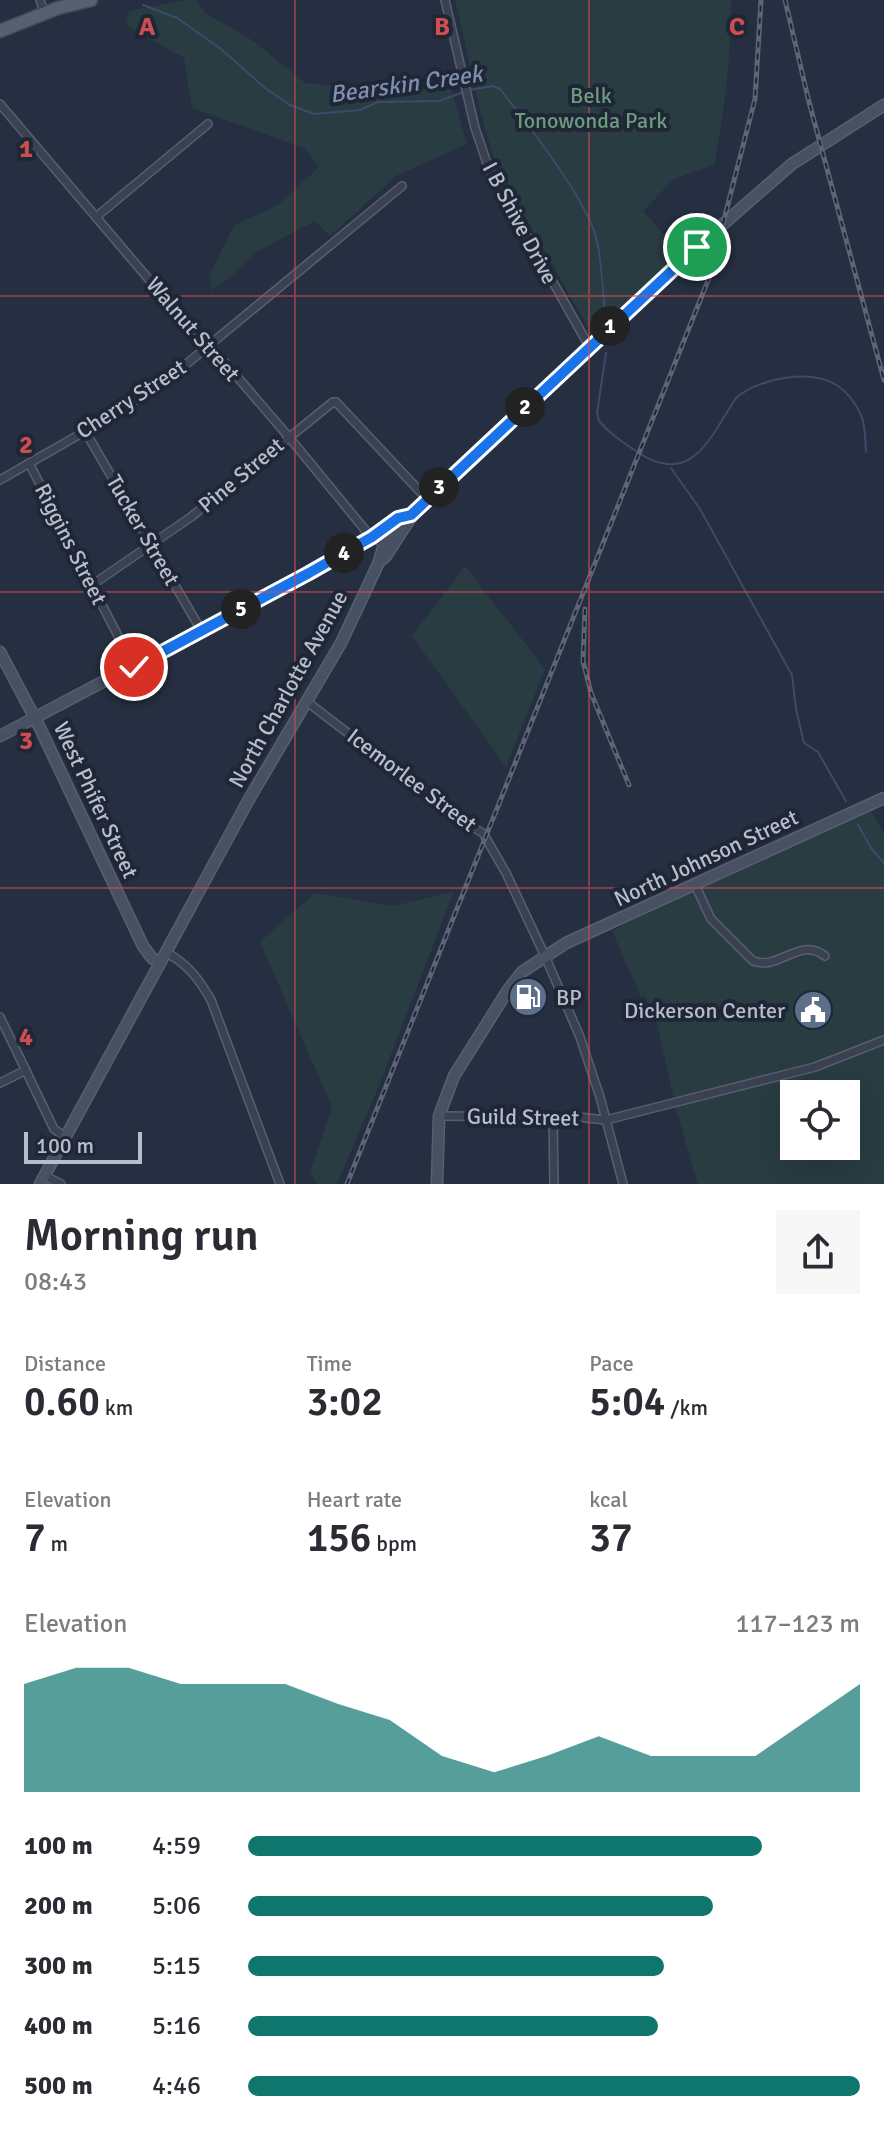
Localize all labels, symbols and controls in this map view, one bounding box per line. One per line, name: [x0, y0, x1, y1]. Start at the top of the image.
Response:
text: A: [139, 11, 156, 43]
text: B: [434, 11, 450, 43]
text: C: [729, 11, 745, 43]
water label: Bearskin Creek: [328, 58, 486, 110]
park label: Belk Tonowonda Park: [515, 82, 667, 134]
text: 1: [19, 133, 33, 165]
street label: I B Shive Drive: [477, 157, 563, 289]
pin: [663, 213, 731, 281]
icon: arrive: [675, 225, 719, 269]
street label: Walnut Street: [140, 271, 246, 387]
pin: 1: [590, 306, 630, 346]
text: 1: [604, 312, 616, 339]
street label: Cherry Street: [71, 353, 191, 444]
pin: 2: [505, 387, 545, 427]
text: 2: [519, 393, 531, 420]
text: 2: [19, 429, 33, 461]
street label: Pine Street: [193, 431, 290, 519]
pin: 3: [419, 467, 459, 507]
street label: Tucker Street: [101, 470, 186, 590]
text: 3: [433, 473, 445, 500]
street label: Riggins Street: [29, 479, 113, 609]
pin: 4: [324, 533, 364, 573]
text: 4: [338, 539, 350, 566]
street label: North Charlotte Avenue: [223, 586, 353, 792]
pin: 5: [221, 589, 261, 629]
text: 5: [235, 595, 247, 622]
pin: [100, 633, 168, 701]
icon: check: [112, 645, 156, 689]
street label: West Phifer Street: [48, 717, 144, 883]
street label: Icemorlee Street: [342, 723, 482, 838]
text: 3: [19, 725, 33, 757]
street label: North Johnson Street: [610, 803, 803, 912]
fuel station icon: BP: [507, 976, 549, 1018]
place label: BP: [556, 984, 582, 1011]
public building icon: Dickerson Center: [792, 989, 834, 1031]
place label: Dickerson Center: [624, 997, 785, 1024]
text: 4: [19, 1021, 33, 1053]
map controls: [780, 1080, 860, 1160]
button: locate: [780, 1080, 860, 1160]
street label: Guild Street: [467, 1103, 580, 1131]
scale bar: [24, 1128, 142, 1164]
text: 100 m: [36, 1132, 94, 1159]
text: Morning run: [24, 1209, 259, 1263]
button: share: [776, 1210, 860, 1294]
text: 08:43: [24, 1266, 87, 1298]
text: Distance: [24, 1350, 106, 1377]
text: Time: [307, 1350, 352, 1377]
text: Pace: [589, 1350, 634, 1377]
text: 0.60: [24, 1377, 100, 1427]
text: 3:02: [307, 1377, 383, 1427]
text: 5:04: [589, 1377, 665, 1427]
text: km: [100, 1394, 133, 1421]
text: /km: [665, 1394, 708, 1421]
text: Elevation: [24, 1486, 112, 1513]
text: Heart rate: [307, 1486, 402, 1513]
text: kcal: [589, 1486, 628, 1513]
text: 7: [24, 1513, 46, 1563]
text: 156: [307, 1513, 371, 1563]
text: 37: [589, 1513, 633, 1563]
text: m: [46, 1530, 68, 1557]
text: bpm: [371, 1530, 417, 1557]
text: Elevation: [24, 1608, 128, 1640]
text: 117–123 m: [736, 1608, 860, 1640]
text: 100 m: [24, 1830, 93, 1862]
text: 4:59: [152, 1830, 201, 1862]
text: 200 m: [24, 1890, 93, 1922]
text: 5:06: [152, 1890, 201, 1922]
text: 300 m: [24, 1950, 93, 1982]
text: 5:15: [152, 1950, 201, 1982]
text: 400 m: [24, 2010, 93, 2042]
text: 5:16: [152, 2010, 201, 2042]
text: 500 m: [24, 2070, 93, 2102]
text: 4:46: [152, 2070, 201, 2102]

